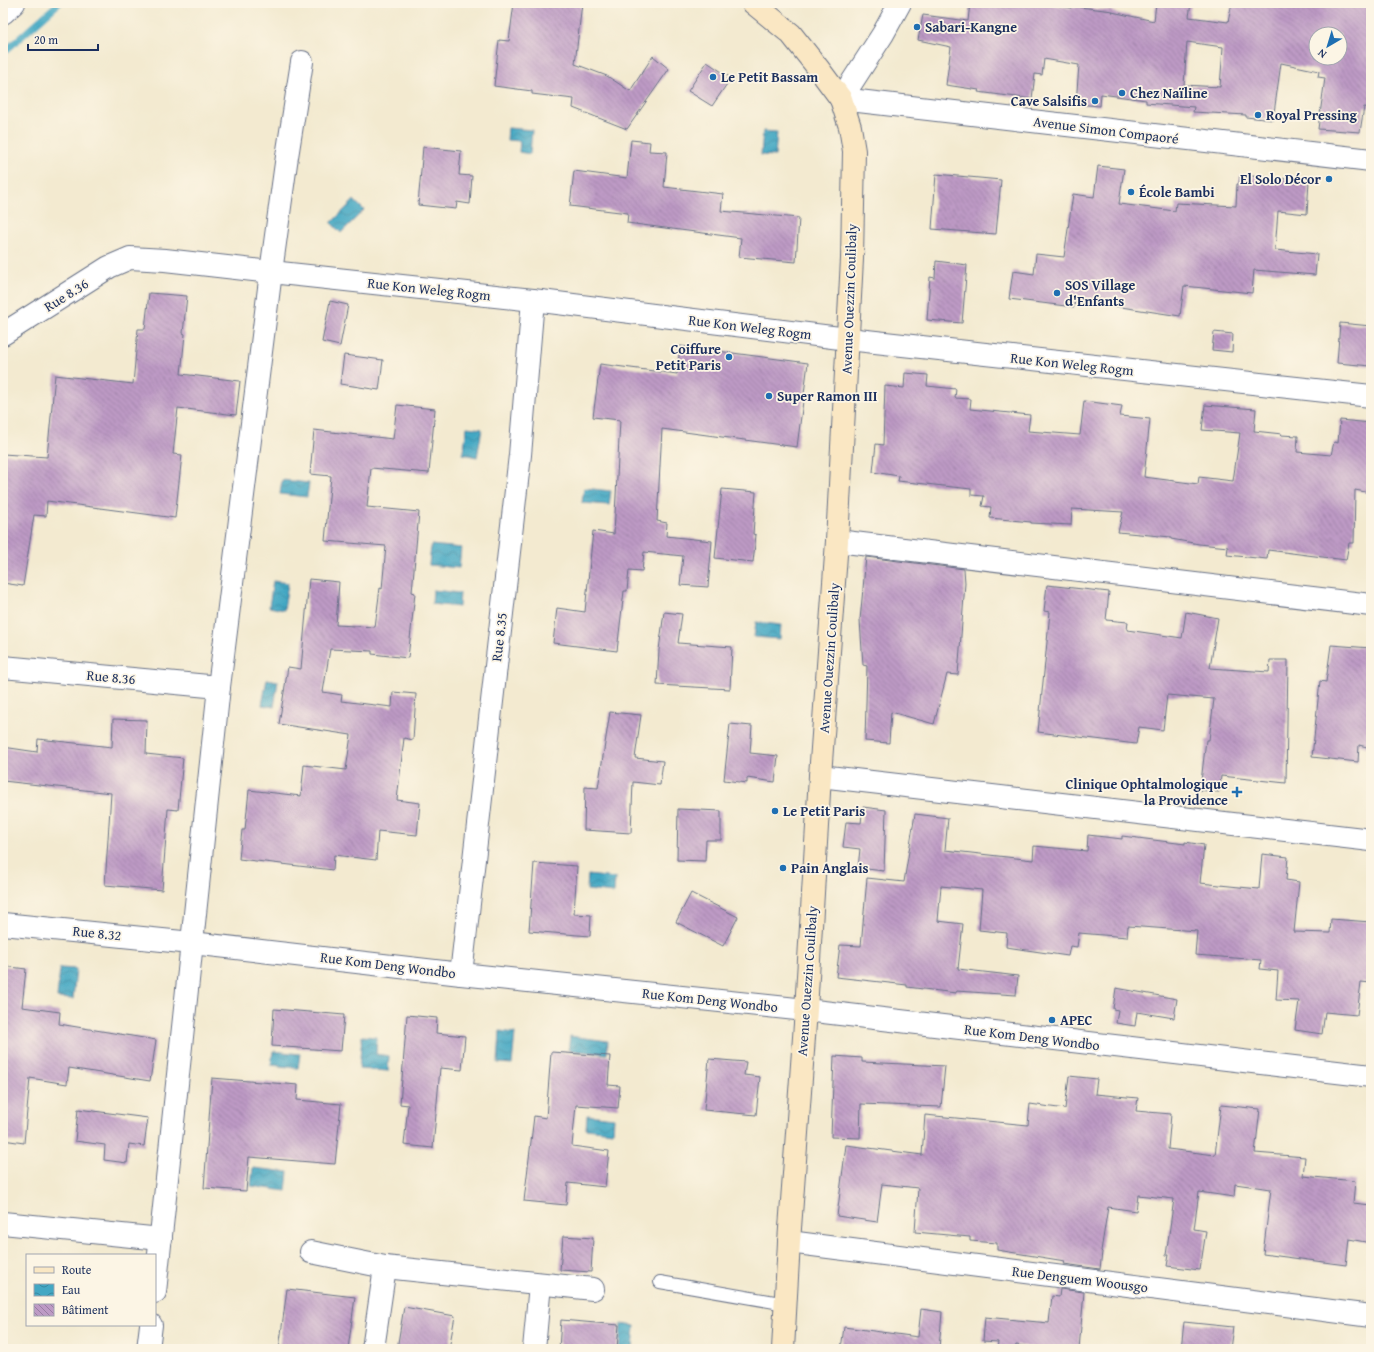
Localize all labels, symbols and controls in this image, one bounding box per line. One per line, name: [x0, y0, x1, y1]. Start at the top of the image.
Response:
place label: Sabari-Kangne: [925, 17, 1017, 37]
marker: Sabari-Kangne: [912, 22, 922, 32]
scale bar: [28, 26, 98, 52]
north arrow: [1308, 26, 1348, 66]
text: 20 m: [34, 31, 58, 48]
text: N: [1314, 45, 1330, 62]
place label: Le Petit Bassam: [721, 67, 818, 87]
marker: Le Petit Bassam: [708, 72, 718, 82]
place label: Chez Naïline: [1130, 83, 1208, 103]
marker: Chez Naïline: [1117, 88, 1127, 98]
place label: Cave Salsifis: [1011, 91, 1087, 111]
marker: Cave Salsifis: [1090, 96, 1100, 106]
place label: Royal Pressing: [1266, 105, 1358, 125]
marker: Royal Pressing: [1253, 110, 1263, 120]
street label: Avenue Simon Compaoré: [1032, 111, 1180, 149]
place label: El Solo Décor: [1240, 169, 1322, 189]
marker: El Solo Décor: [1324, 174, 1334, 184]
place label: École Bambi: [1139, 182, 1215, 202]
marker: École Bambi: [1126, 187, 1136, 197]
street label: Avenue Ouezzin Coulibaly: [836, 223, 862, 375]
street label: Rue 8.36: [40, 273, 92, 316]
street label: Rue Kon Weleg Rogm: [366, 273, 492, 305]
place label: SOS Village d'Enfants: [1065, 275, 1136, 311]
marker: SOS Village d'Enfants: [1052, 288, 1062, 298]
street label: Rue Kon Weleg Rogm: [687, 310, 813, 345]
place label: Coiffure Petit Paris: [656, 339, 721, 375]
street label: Rue Kon Weleg Rogm: [1009, 348, 1135, 380]
marker: Coiffure Petit Paris: [724, 352, 734, 362]
place label: Super Ramon III: [777, 386, 878, 406]
marker: Super Ramon III: [764, 391, 774, 401]
street label: Avenue Ouezzin Coulibaly: [814, 582, 844, 734]
street label: Rue 8.35: [486, 612, 512, 662]
street label: Rue 8.36: [86, 665, 136, 689]
place label: Clinique Ophtalmologique la Providence: [1065, 774, 1228, 810]
marker: Clinique Ophtalmologique la Providence: [1231, 786, 1243, 798]
place label: Le Petit Paris: [783, 801, 865, 821]
marker: Le Petit Paris: [770, 806, 780, 816]
place label: Pain Anglais: [791, 858, 869, 878]
marker: Pain Anglais: [778, 863, 788, 873]
street label: Avenue Ouezzin Coulibaly: [792, 905, 822, 1057]
street label: Rue 8.32: [72, 920, 122, 946]
street label: Rue Kom Deng Wondbo: [319, 947, 457, 983]
street label: Rue Kom Deng Wondbo: [641, 983, 779, 1017]
place label: APEC: [1060, 1010, 1093, 1030]
marker: APEC: [1047, 1015, 1057, 1025]
street label: Rue Kom Deng Wondbo: [963, 1019, 1101, 1055]
legend: [26, 1254, 156, 1326]
text: Route: [62, 1261, 92, 1278]
street label: Rue Denguem Woousgo: [1011, 1261, 1149, 1297]
text: Eau: [62, 1281, 81, 1298]
text: Bâtiment: [62, 1301, 109, 1318]

